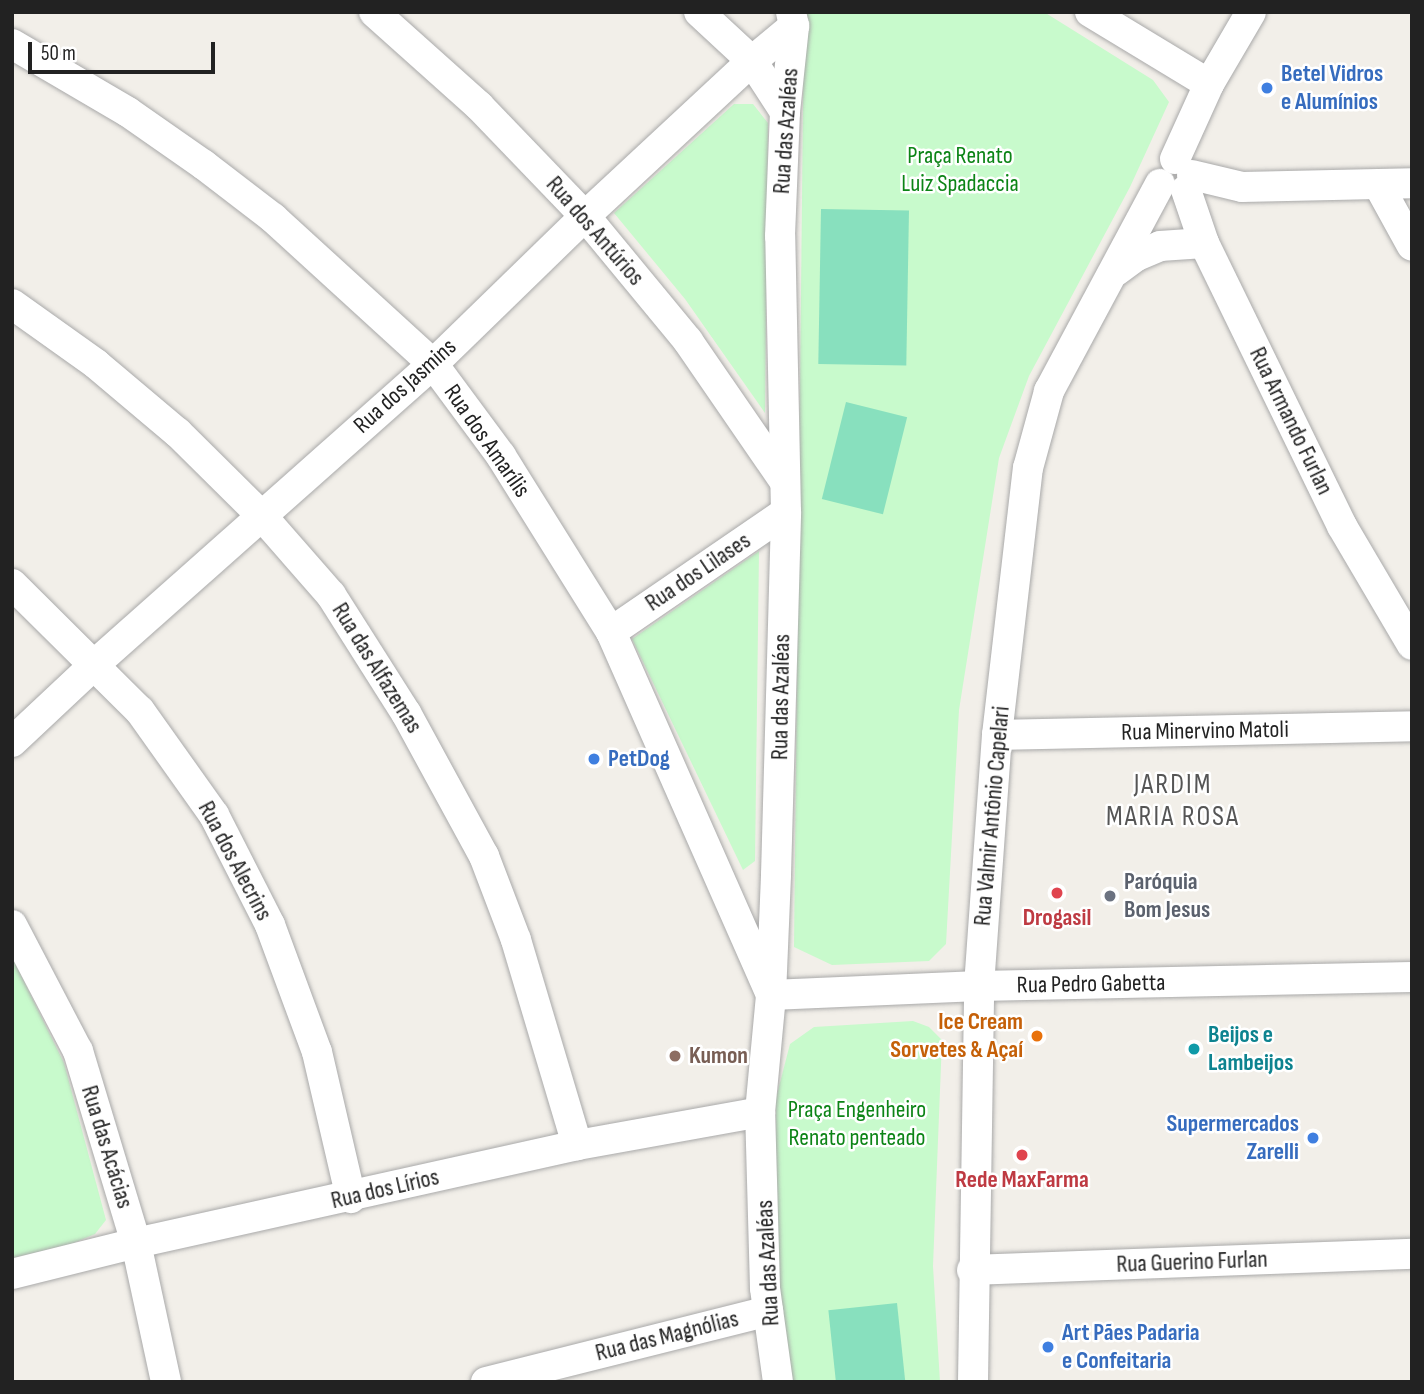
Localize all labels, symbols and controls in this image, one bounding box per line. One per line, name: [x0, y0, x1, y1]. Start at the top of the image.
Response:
scale bar: [32, 28, 219, 72]
text: 50 m: [41, 41, 76, 66]
place label: Betel Vidros e Alumínios: [1281, 60, 1383, 116]
street label: Rua das Azaléas: [767, 67, 805, 195]
marker: Betel Vidros e Alumínios: [1259, 80, 1275, 96]
park label: Praça Renato Luiz Spadaccia: [901, 142, 1019, 198]
street label: Rua dos Antúrios: [540, 171, 650, 291]
street label: Rua dos Jasmins: [348, 332, 462, 440]
street label: Rua Armando Furlan: [1243, 343, 1339, 499]
street label: Rua dos Amarílis: [438, 379, 536, 503]
street label: Rua dos Lilases: [640, 526, 756, 618]
street label: Rua das Alfazemas: [326, 598, 428, 738]
street label: Rua das Azaléas: [766, 634, 796, 760]
street label: Rua Valmir Antônio Capelari: [968, 705, 1016, 927]
street label: Rua Minervino Matoli: [1121, 715, 1289, 747]
place label: PetDog: [608, 745, 670, 773]
marker: PetDog: [586, 751, 602, 767]
district label: JARDIM MARIA ROSA: [1107, 768, 1239, 834]
street label: Rua dos Alecrins: [192, 796, 278, 926]
place label: Paróquia Bom Jesus: [1124, 868, 1210, 924]
marker: Drogasil: [1049, 885, 1065, 901]
marker: Paróquia Bom Jesus: [1102, 888, 1118, 904]
place label: Drogasil: [1023, 904, 1091, 932]
street label: Rua Pedro Gabetta: [1016, 968, 1166, 1000]
place label: Ice Cream Sorvetes & Açaí: [890, 1008, 1023, 1064]
place label: Beijos e Lambeijos: [1208, 1021, 1293, 1077]
marker: Ice Cream Sorvetes & Açaí: [1029, 1028, 1045, 1044]
marker: Beijos e Lambeijos: [1186, 1041, 1202, 1057]
place label: Kumon: [689, 1042, 748, 1070]
marker: Kumon: [667, 1048, 683, 1064]
street label: Rua das Acácias: [75, 1082, 139, 1212]
park label: Praça Engenheiro Renato penteado: [788, 1096, 926, 1152]
place label: Supermercados Zarelli: [1166, 1110, 1299, 1166]
marker: Supermercados Zarelli: [1305, 1130, 1321, 1146]
marker: Rede MaxFarma: [1014, 1147, 1030, 1163]
street label: Rua dos Lírios: [328, 1163, 442, 1215]
place label: Rede MaxFarma: [955, 1166, 1089, 1194]
street label: Rua das Azaléas: [750, 1199, 786, 1327]
street label: Rua Guerino Furlan: [1116, 1245, 1268, 1279]
street label: Rua das Magnólias: [592, 1304, 742, 1368]
place label: Art Pães Padaria e Confeitaria: [1062, 1319, 1200, 1375]
marker: Art Pães Padaria e Confeitaria: [1040, 1339, 1056, 1355]

